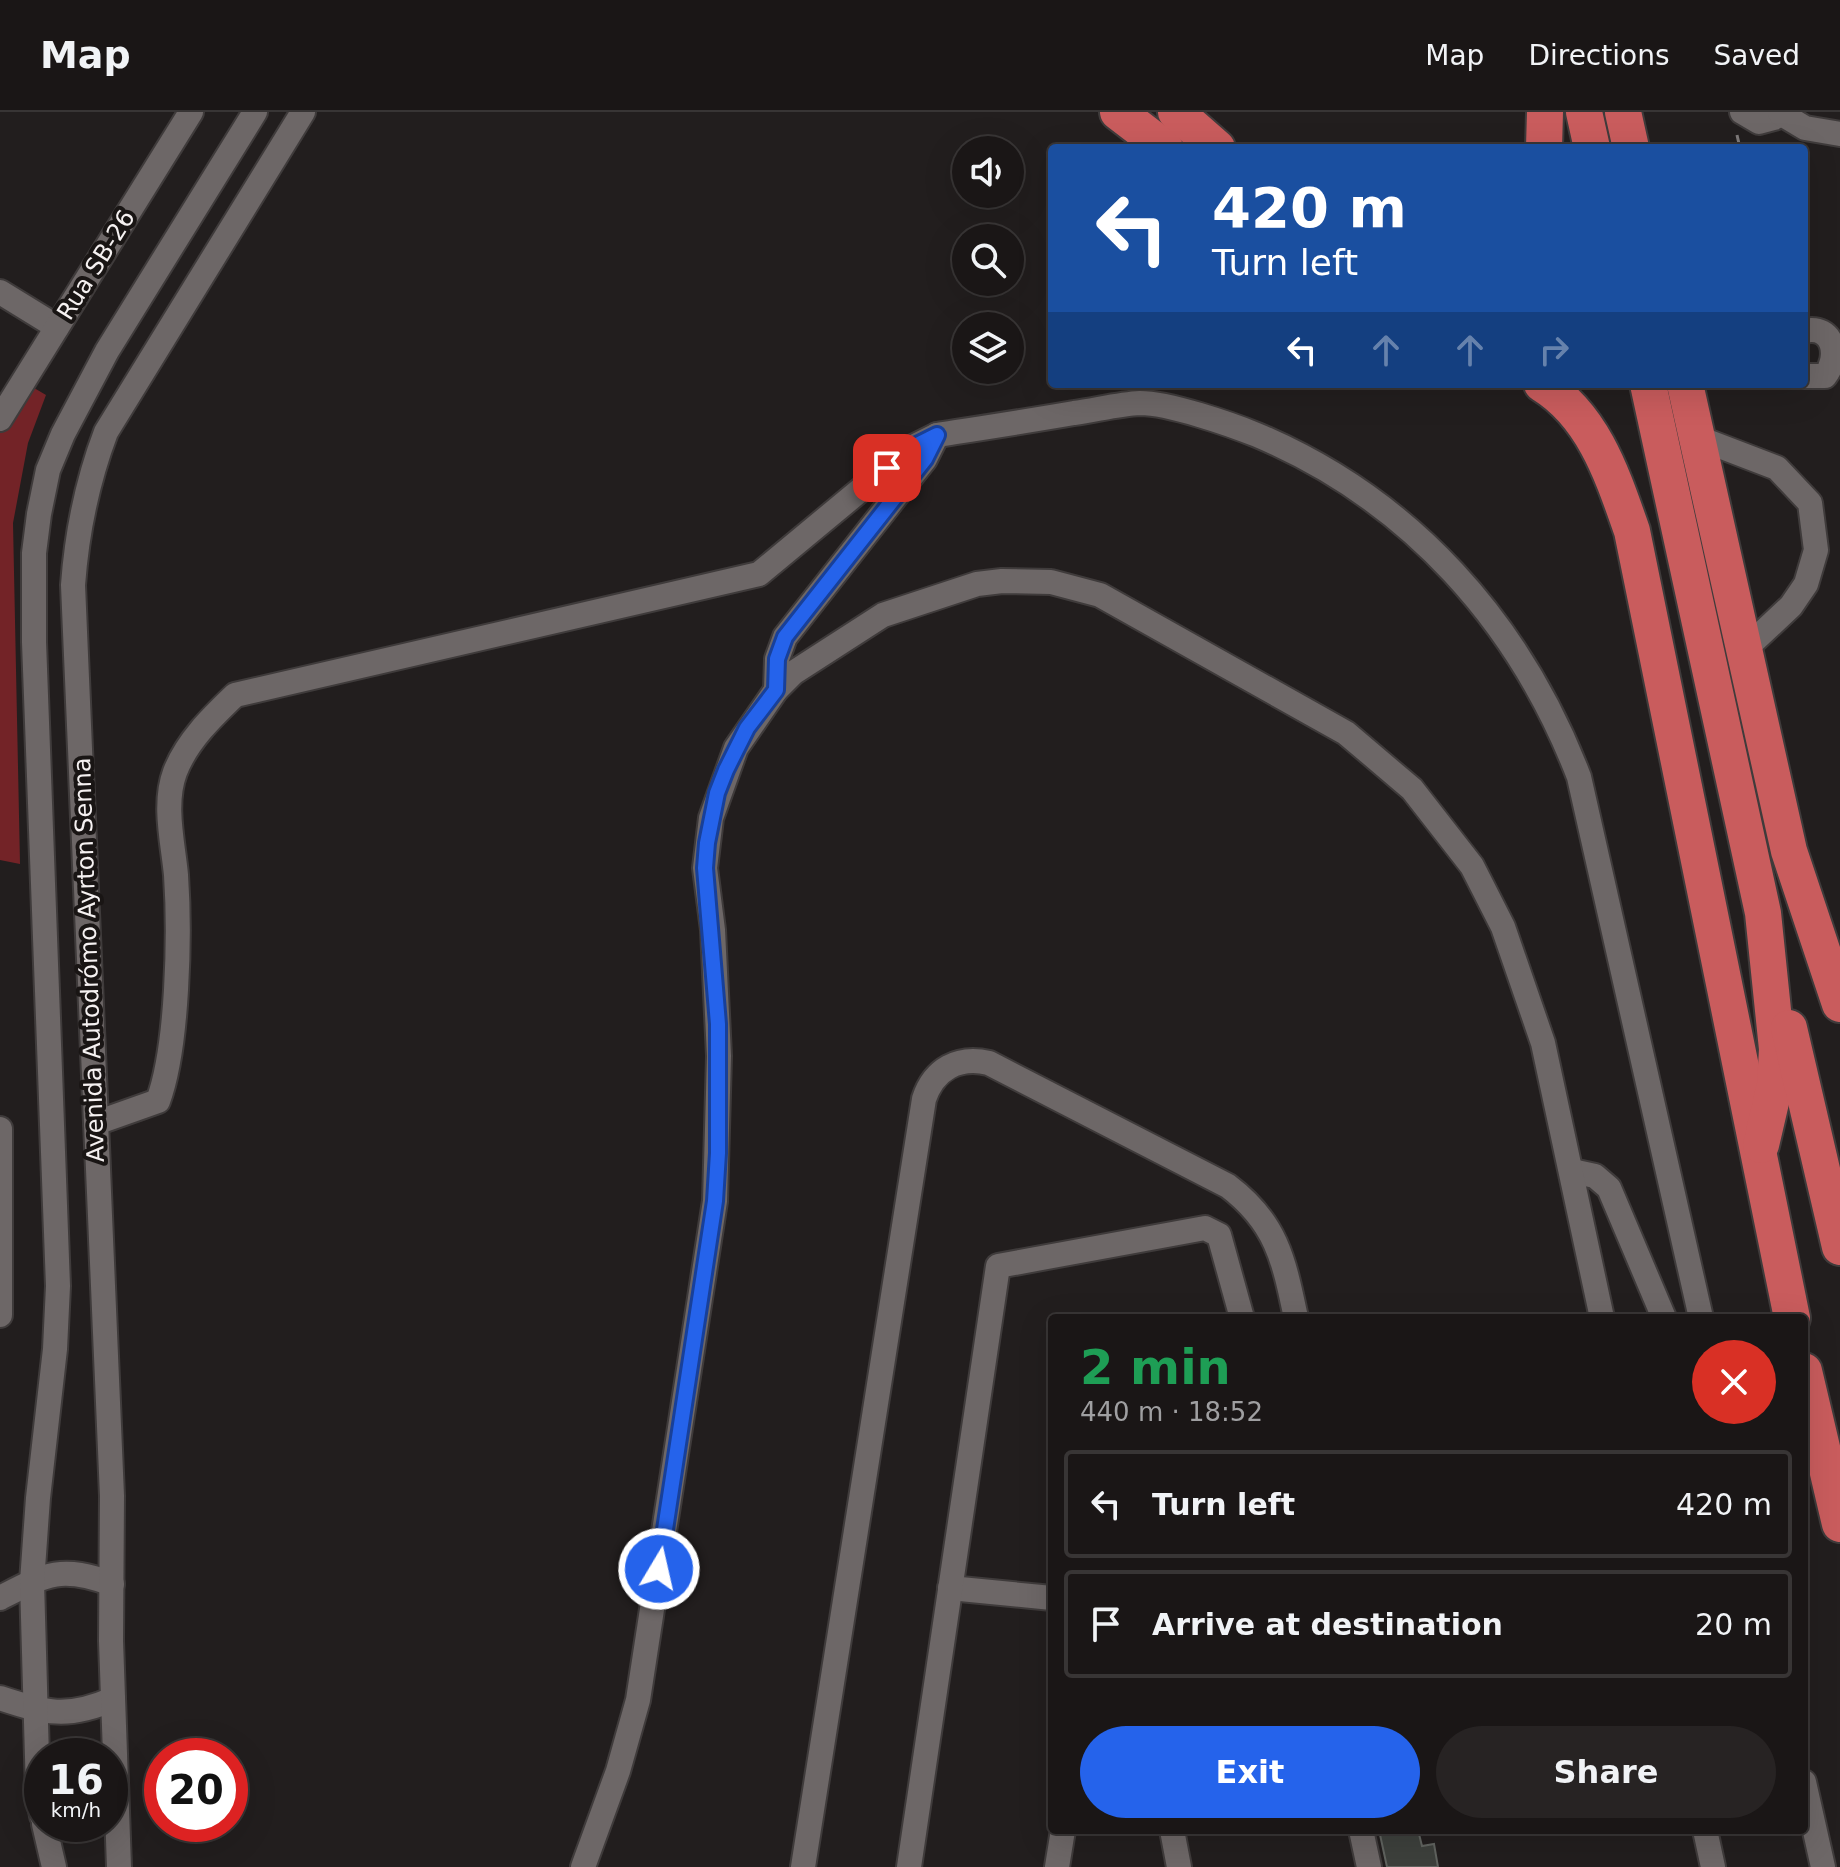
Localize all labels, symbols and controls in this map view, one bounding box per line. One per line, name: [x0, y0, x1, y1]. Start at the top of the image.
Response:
text: Map: [40, 33, 131, 77]
text: Map: [1425, 39, 1484, 72]
text: Directions: [1528, 39, 1669, 72]
text: Saved: [1713, 39, 1800, 72]
map controls: [952, 136, 1024, 384]
button: sound: [952, 136, 1024, 208]
text: 420 m: [1212, 175, 1407, 240]
icon: left: [1080, 176, 1184, 280]
street label: Rua SB-26: [51, 205, 141, 325]
button: search: [952, 224, 1024, 296]
text: Turn left: [1212, 242, 1358, 283]
button: layers: [952, 312, 1024, 384]
icon: left: [1280, 328, 1324, 372]
icon: ahead: [1364, 328, 1408, 372]
icon: ahead: [1448, 328, 1492, 372]
icon: right: [1532, 328, 1576, 372]
pin: [853, 434, 921, 502]
icon: arrive: [865, 446, 909, 490]
street label: Avenida Autodrómo Ayrton Senna: [68, 757, 110, 1163]
text: 2 min: [1080, 1339, 1231, 1395]
button: close: [1692, 1340, 1776, 1424]
text: 440 m · 18:52: [1080, 1397, 1263, 1427]
icon: left: [1084, 1482, 1128, 1526]
text: Turn left: [1152, 1487, 1295, 1522]
text: 420 m: [1676, 1487, 1772, 1522]
position arrow: [617, 1527, 701, 1611]
icon: arrive: [1084, 1602, 1128, 1646]
text: Arrive at destination: [1152, 1607, 1503, 1642]
text: 20 m: [1695, 1607, 1772, 1642]
button: Exit: [1080, 1726, 1420, 1818]
button: Share: [1436, 1726, 1776, 1818]
speed limit sign: 20: [144, 1738, 248, 1842]
text: 16: [48, 1757, 104, 1803]
text: km/h: [51, 1798, 101, 1822]

